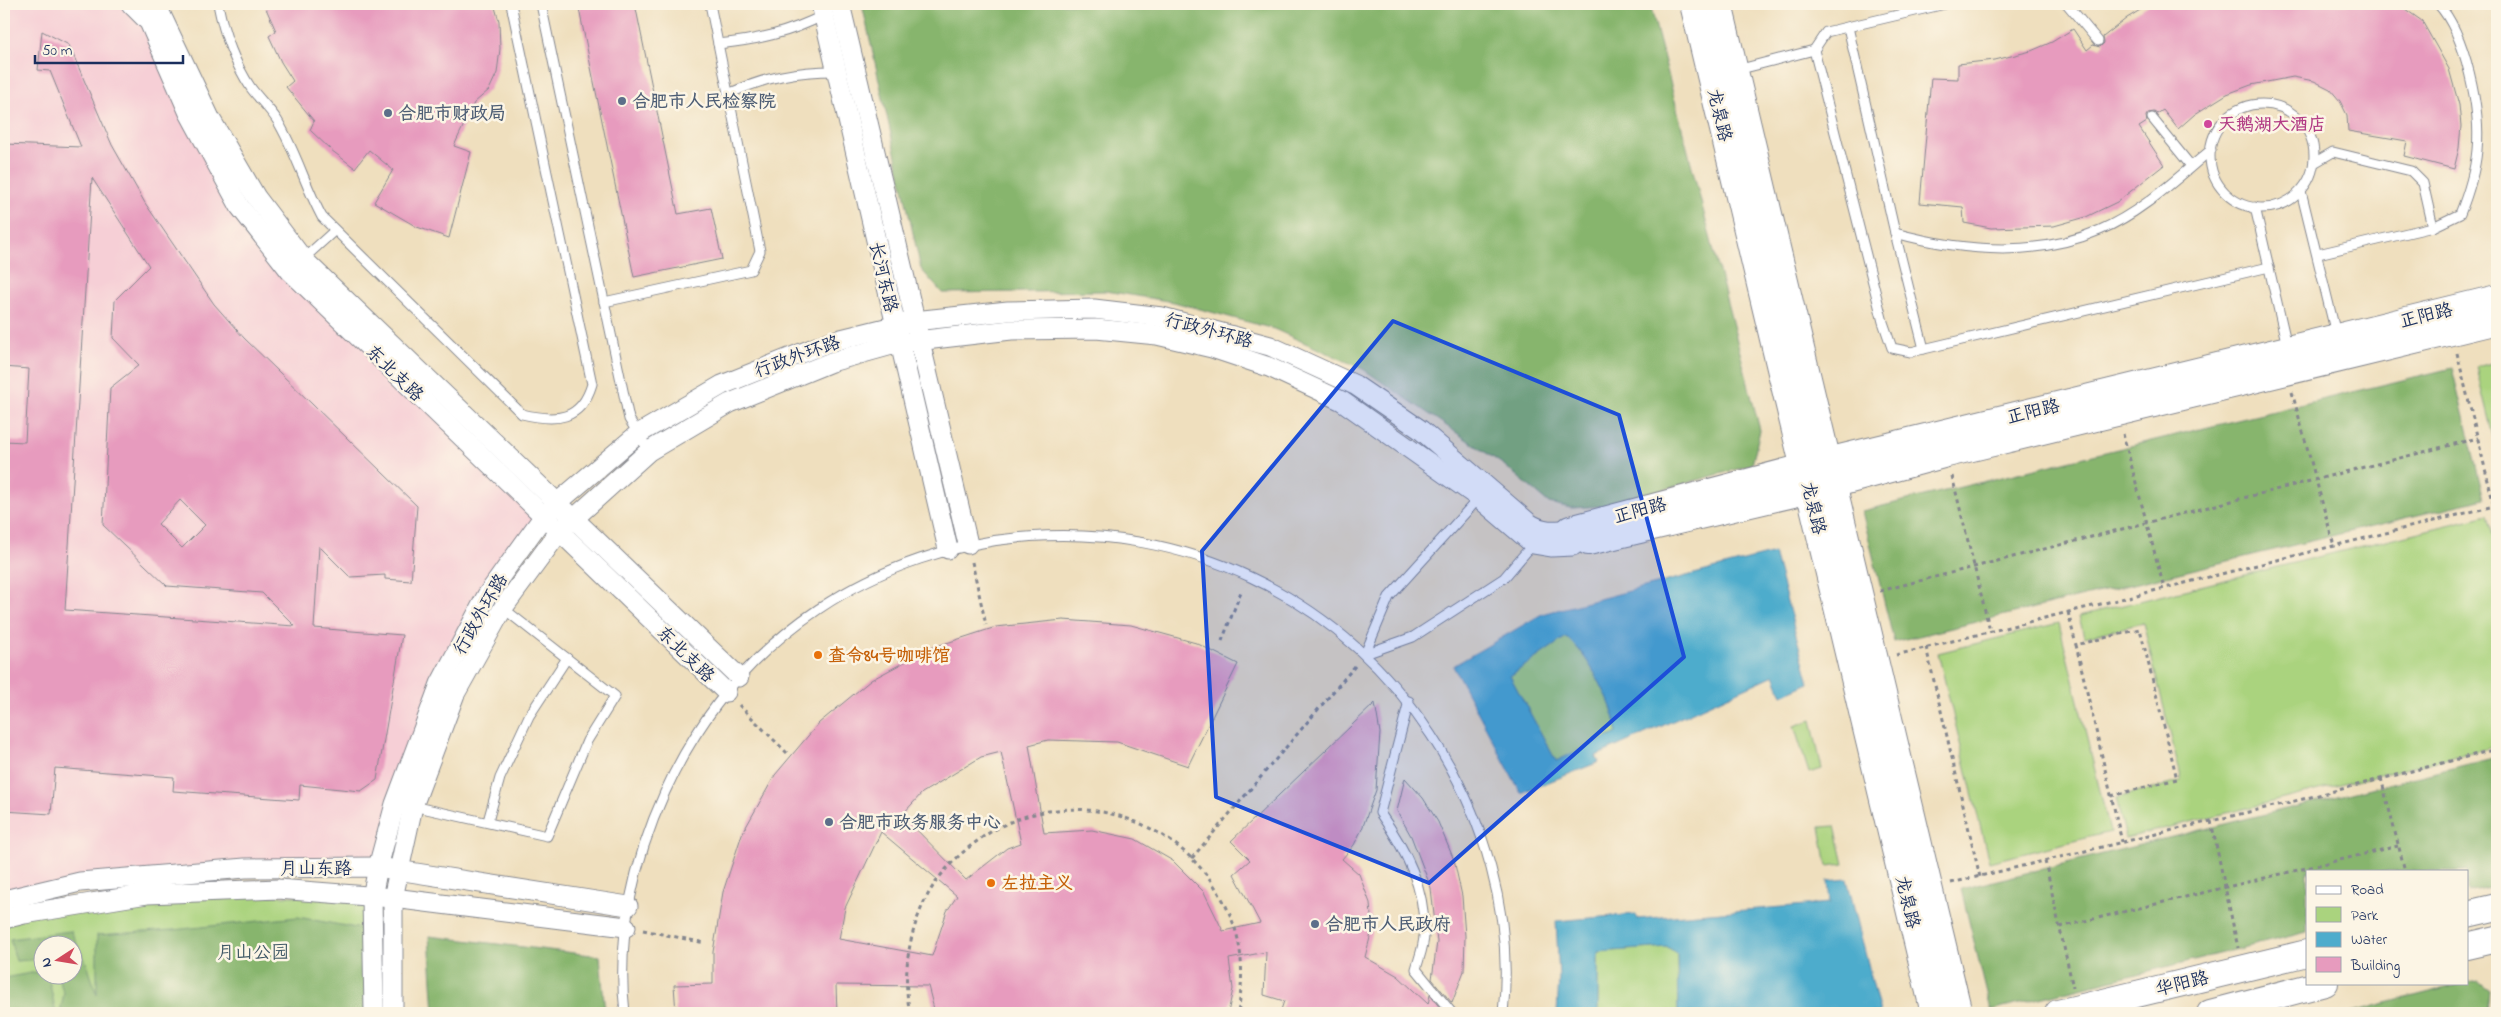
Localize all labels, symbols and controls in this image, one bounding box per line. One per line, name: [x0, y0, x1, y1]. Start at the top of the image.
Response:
scale bar: [35, 32, 182, 64]
text: 50 m: [42, 40, 73, 62]
street label: 龙泉路: [1699, 86, 1737, 145]
place label: 合肥市人民检察院: [632, 90, 776, 116]
marker: 合肥市人民检察院: [616, 95, 628, 107]
place label: 合肥市财政局: [398, 102, 506, 128]
marker: 合肥市财政局: [382, 107, 394, 119]
place label: 天鹅湖大酒店: [2218, 113, 2326, 139]
marker: 天鹅湖大酒店: [2202, 118, 2214, 130]
street label: 长河东路: [861, 239, 903, 315]
street label: 正阳路: [2397, 298, 2456, 336]
street label: 行政外环路: [1162, 308, 1255, 356]
street label: 行政外环路: [751, 330, 844, 385]
street label: 东北支路: [359, 340, 429, 409]
street label: 正阳路: [2004, 394, 2063, 432]
street label: 龙泉路: [1793, 479, 1831, 538]
street label: 正阳路: [1611, 492, 1670, 531]
street label: 行政外环路: [448, 570, 515, 660]
street label: 东北支路: [650, 621, 720, 690]
place label: 查令84号咖啡馆: [828, 644, 950, 670]
marker: 查令84号咖啡馆: [812, 649, 824, 661]
place label: 合肥市政务服务中心: [839, 811, 1001, 837]
marker: 合肥市政务服务中心: [823, 816, 835, 828]
street label: 月山东路: [280, 857, 352, 883]
legend: [2306, 870, 2468, 984]
place label: 左拉主义: [1001, 872, 1073, 898]
street label: 龙泉路: [1887, 873, 1925, 932]
marker: 左拉主义: [985, 877, 997, 889]
text: Road: [2351, 879, 2384, 901]
text: Park: [2351, 905, 2379, 927]
place label: 合肥市人民政府: [1325, 913, 1451, 939]
marker: 合肥市人民政府: [1309, 918, 1321, 930]
text: Water: [2351, 929, 2387, 951]
north arrow: [32, 934, 82, 984]
park label: 月山公园: [217, 941, 289, 967]
text: Building: [2350, 955, 2400, 978]
text: N: [35, 956, 58, 969]
street label: 华阳路: [2153, 966, 2212, 1004]

